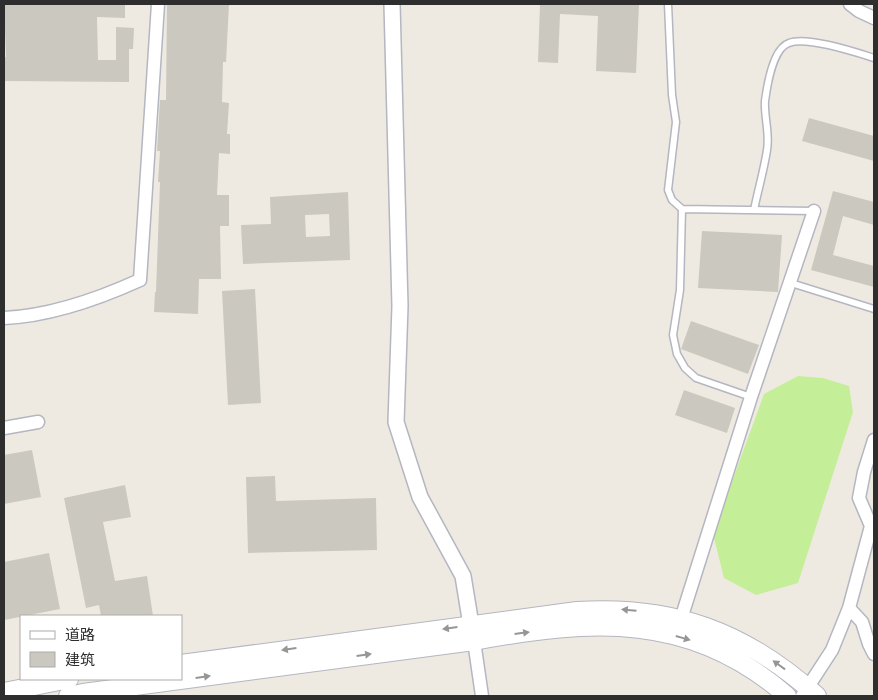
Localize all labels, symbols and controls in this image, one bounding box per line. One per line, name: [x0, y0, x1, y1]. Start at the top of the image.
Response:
one-way arrow: [620, 606, 636, 614]
legend: [20, 615, 182, 680]
one-way arrow: [441, 624, 457, 632]
text: 道路: [65, 625, 95, 645]
one-way arrow: [514, 629, 530, 637]
one-way arrow: [675, 635, 690, 643]
one-way arrow: [280, 646, 296, 654]
text: 建筑: [65, 650, 95, 670]
one-way arrow: [357, 651, 373, 659]
one-way arrow: [772, 660, 786, 670]
one-way arrow: [195, 673, 211, 681]

